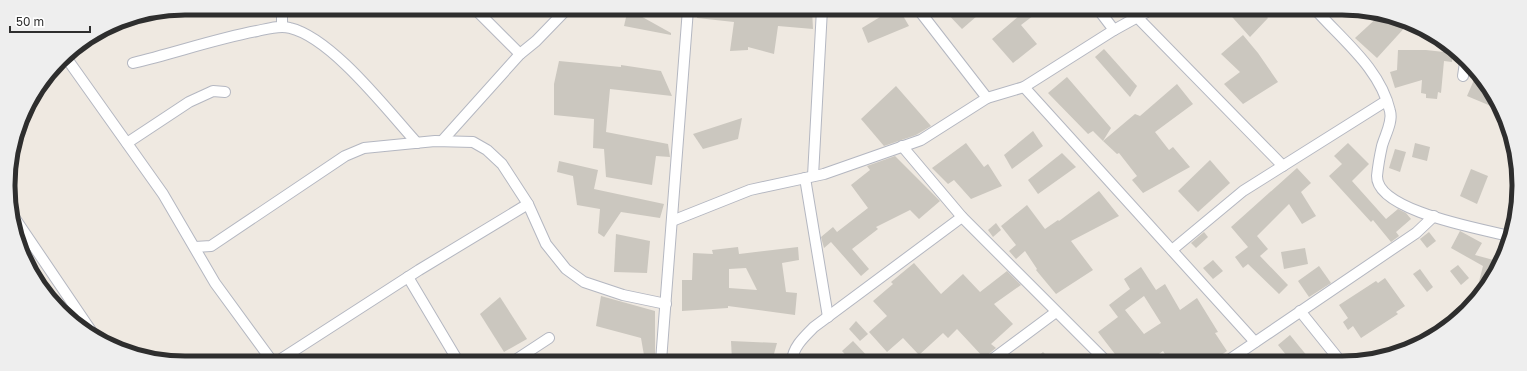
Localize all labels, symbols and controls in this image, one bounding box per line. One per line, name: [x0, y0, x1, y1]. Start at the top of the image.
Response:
scale bar: [10, 8, 90, 34]
text: 50 m: [16, 14, 44, 29]

